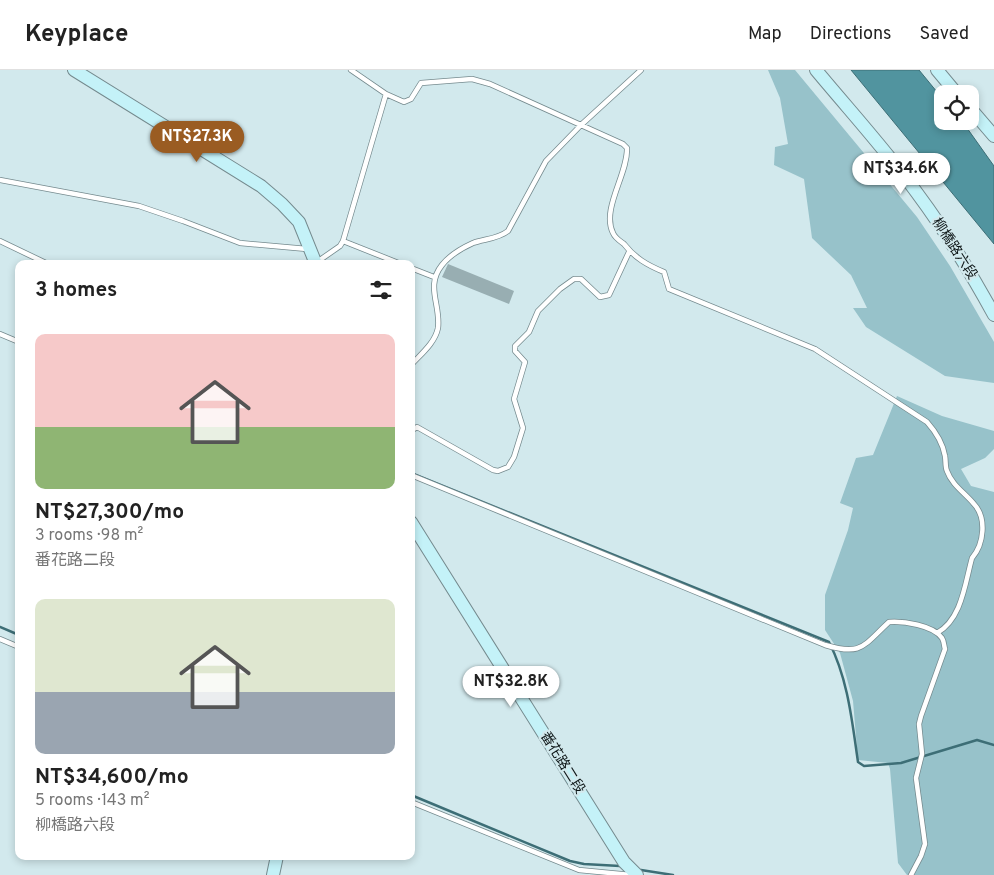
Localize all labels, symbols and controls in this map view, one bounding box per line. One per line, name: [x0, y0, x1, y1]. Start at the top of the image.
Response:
text: Keyplace: [25, 20, 128, 50]
text: Map: [748, 23, 782, 46]
text: Directions: [810, 23, 892, 46]
text: Saved: [920, 23, 969, 46]
map controls: [934, 85, 979, 130]
button: locate: [934, 85, 979, 130]
pin: NT$27.3K: [145, 121, 249, 163]
text: NT$27.3K: [161, 127, 233, 147]
pin: NT$34.6K: [849, 152, 953, 195]
text: NT$34.6K: [863, 159, 939, 179]
street label: 柳橋路六段: [928, 215, 980, 283]
icon: filters: [367, 276, 395, 304]
text: 3 homes: [35, 277, 117, 304]
icon: home: [170, 367, 260, 457]
text: NT$27,300/mo: [35, 499, 184, 526]
text: 3 rooms · 98 m²: [35, 526, 143, 546]
text: 番花路二段: [35, 551, 115, 571]
icon: home: [170, 632, 260, 722]
pin: NT$32.8K: [459, 666, 563, 708]
text: NT$32.8K: [473, 672, 549, 692]
street label: 番花路二段: [536, 729, 588, 797]
text: NT$34,600/mo: [35, 764, 189, 791]
text: 5 rooms · 143 m²: [35, 791, 149, 811]
text: 柳橋路六段: [35, 816, 115, 836]

